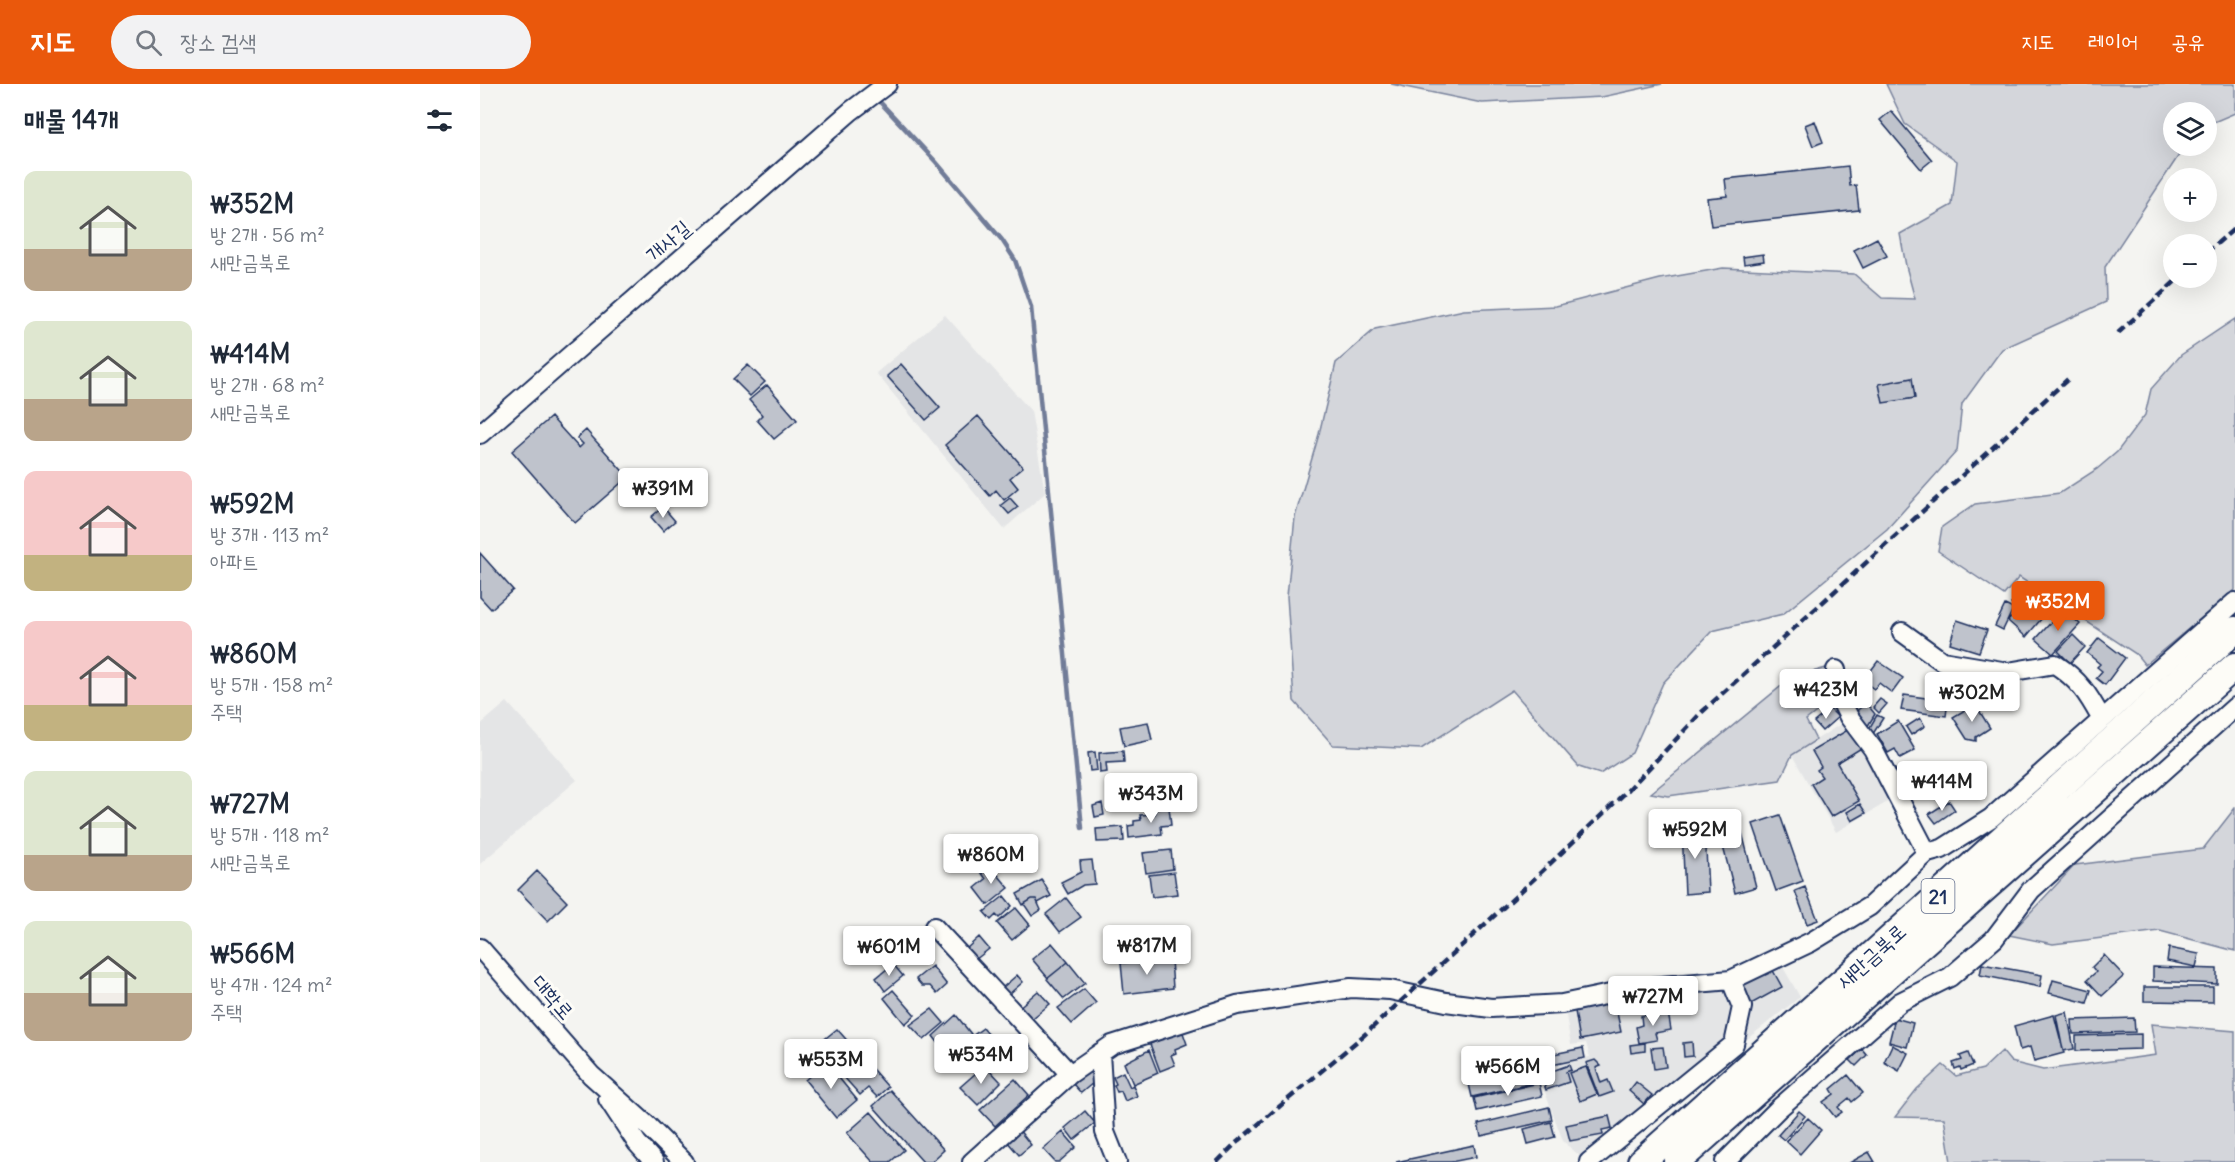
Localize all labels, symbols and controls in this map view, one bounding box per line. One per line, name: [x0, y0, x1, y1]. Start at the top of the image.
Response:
search box: [111, 15, 531, 69]
text: 지도: [30, 23, 75, 59]
icon: search: [132, 26, 165, 59]
text: 장소 검색: [180, 28, 256, 56]
text: 지도: [2021, 28, 2055, 55]
text: 레이어: [2088, 28, 2138, 55]
text: 공유: [2171, 28, 2205, 55]
map controls: [2163, 102, 2217, 288]
button: layers: [2163, 102, 2217, 156]
text: 매물 14개: [24, 103, 118, 136]
icon: filters: [423, 104, 456, 137]
button: +: [2163, 168, 2217, 222]
text: ₩352M: [210, 187, 294, 220]
icon: home: [72, 195, 144, 267]
street label: 개사길: [640, 214, 696, 268]
text: 방 2개 · 56 m²: [210, 222, 325, 247]
button: −: [2163, 234, 2217, 288]
text: 새만금북로: [210, 249, 290, 274]
text: ₩414M: [210, 337, 291, 370]
icon: home: [72, 345, 144, 417]
text: 방 2개 · 68 m²: [210, 372, 325, 397]
text: 새만금북로: [210, 399, 290, 424]
pin: ₩391M: [621, 468, 705, 519]
text: ₩391M: [632, 475, 694, 500]
text: ₩592M: [210, 487, 295, 520]
icon: home: [72, 495, 144, 567]
text: 방 3개 · 113 m²: [210, 522, 329, 547]
text: 아파트: [210, 549, 258, 574]
pin: ₩352M: [2016, 581, 2100, 632]
text: ₩352M: [2026, 588, 2090, 613]
text: ₩860M: [210, 637, 298, 670]
icon: home: [72, 645, 144, 717]
pin: ₩423M: [1784, 669, 1868, 720]
text: 방 5개 · 158 m²: [210, 672, 333, 697]
pin: ₩302M: [1930, 672, 2014, 723]
text: ₩423M: [1793, 676, 1859, 701]
text: ₩302M: [1939, 679, 2005, 704]
text: 주택: [210, 699, 242, 724]
pin: ₩414M: [1900, 761, 1984, 812]
text: ₩414M: [1911, 768, 1973, 793]
pin: ₩343M: [1109, 773, 1193, 824]
text: ₩343M: [1118, 780, 1184, 805]
text: ₩727M: [210, 787, 290, 820]
icon: home: [72, 795, 144, 867]
pin: ₩592M: [1653, 809, 1737, 860]
text: ₩592M: [1662, 816, 1728, 841]
text: 방 5개 · 118 m²: [210, 822, 330, 847]
pin: ₩860M: [949, 834, 1033, 885]
text: ₩860M: [957, 841, 1025, 866]
text: 새만금북로: [210, 849, 290, 874]
road number: 21: [1922, 879, 1954, 913]
street label: 새만금북로: [1831, 918, 1911, 994]
pin: ₩817M: [1105, 925, 1189, 976]
pin: ₩601M: [847, 926, 931, 977]
text: ₩817M: [1117, 932, 1177, 957]
text: ₩601M: [857, 933, 921, 958]
text: ₩566M: [210, 937, 295, 970]
icon: home: [72, 945, 144, 1017]
street label: 대학로: [526, 969, 580, 1025]
text: 방 4개 · 124 m²: [210, 972, 332, 997]
pin: ₩727M: [1611, 976, 1695, 1027]
text: ₩727M: [1622, 983, 1684, 1008]
text: 주택: [210, 999, 242, 1024]
pin: ₩534M: [939, 1034, 1023, 1085]
pin: ₩553M: [789, 1039, 873, 1090]
text: ₩534M: [948, 1041, 1014, 1066]
text: ₩553M: [798, 1046, 864, 1071]
pin: ₩566M: [1466, 1046, 1550, 1097]
text: ₩566M: [1475, 1053, 1541, 1078]

